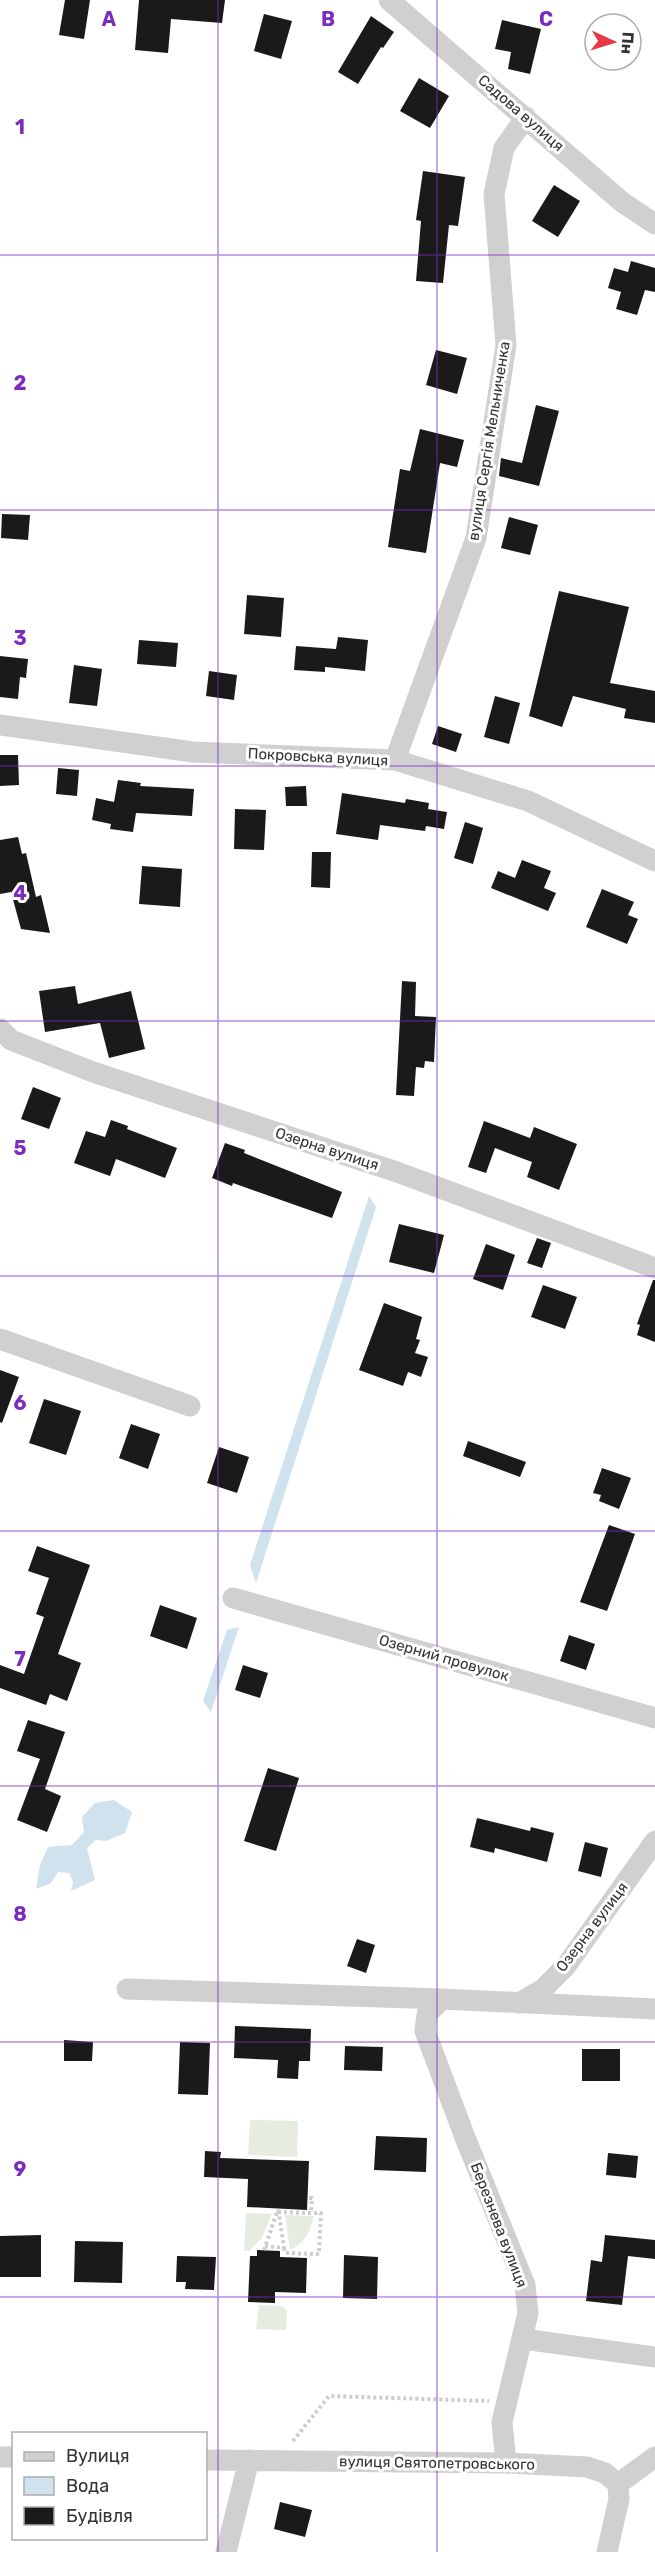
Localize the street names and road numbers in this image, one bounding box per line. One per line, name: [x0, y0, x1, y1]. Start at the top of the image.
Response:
street label: Садова вулиця: [474, 71, 568, 155]
street label: вулиця Сергія Мельниченка: [464, 340, 514, 542]
street label: Покровська вулиця: [247, 744, 389, 770]
street label: Озерна вулиця: [273, 1124, 381, 1174]
street label: Озерний провулок: [377, 1631, 511, 1685]
street label: Озерна вулиця: [552, 1879, 632, 1975]
street label: Березнева вулиця: [467, 2160, 531, 2290]
street label: вулиця Святопетровського: [339, 2452, 535, 2474]

